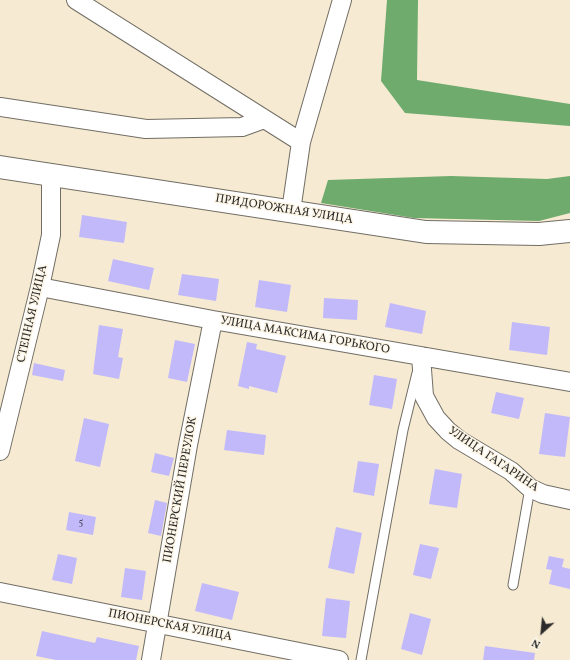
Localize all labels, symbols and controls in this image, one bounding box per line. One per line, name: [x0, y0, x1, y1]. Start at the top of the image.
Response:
street label: ПРИДОРОЖНАЯ УЛИЦА: [214, 192, 354, 228]
street label: СТЕПНАЯ УЛИЦА: [15, 264, 51, 364]
street label: УЛИЦА МАКСИМА ГОРЬКОГО: [219, 314, 391, 358]
street label: ПИОНЕРСКИЙ ПЕРЕУЛОК: [161, 416, 201, 564]
street label: УЛИЦА ГАГАРИНА: [445, 424, 541, 496]
house number: 5: [79, 517, 83, 529]
street label: ПИОНЕРСКАЯ УЛИЦА: [107, 607, 233, 645]
north arrow: [522, 612, 562, 652]
text: N: [529, 635, 543, 652]

